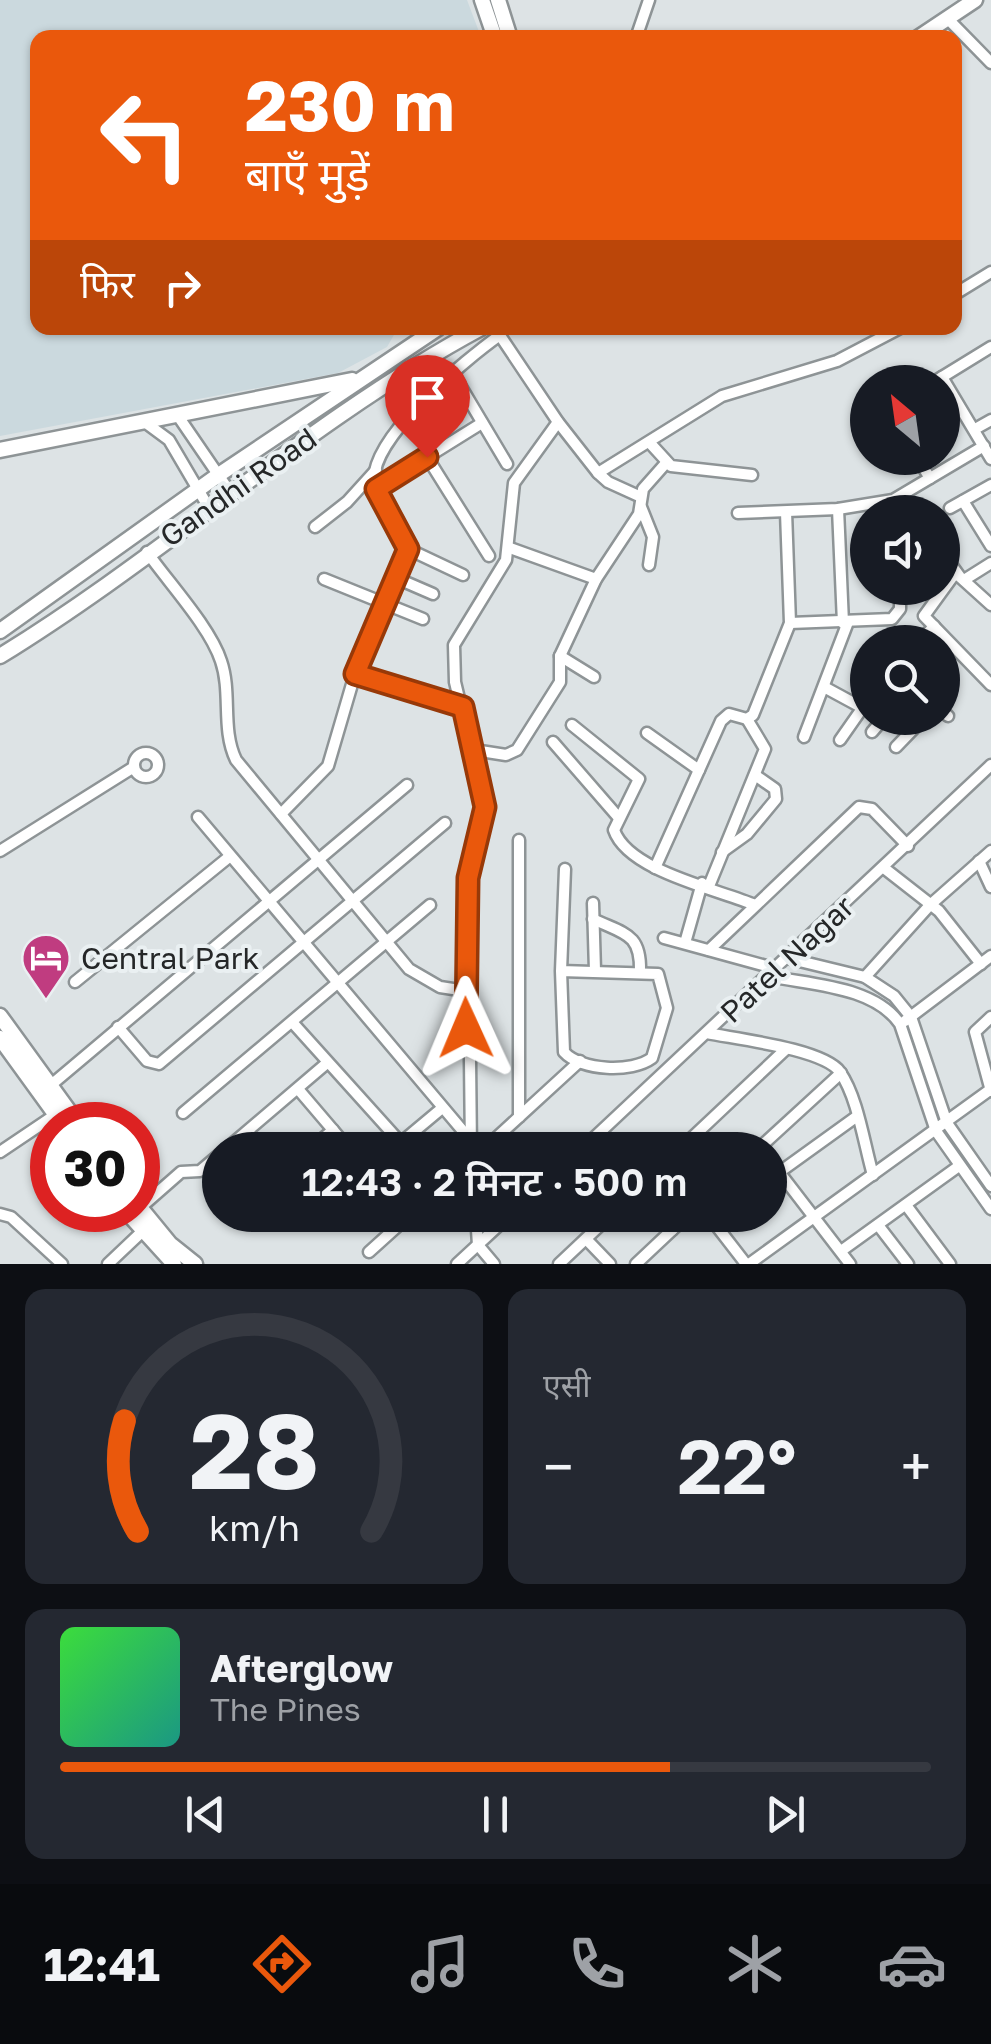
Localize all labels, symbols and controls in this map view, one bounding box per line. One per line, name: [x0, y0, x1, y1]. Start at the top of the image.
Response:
text: 230 m: [245, 62, 455, 146]
icon: left: [80, 70, 210, 200]
text: बाएँ मुड़ें: [245, 147, 369, 201]
icon: right: [155, 260, 210, 315]
text: फिर: [80, 261, 135, 306]
pin: [385, 355, 470, 458]
north arrow: [850, 365, 960, 475]
map controls: [850, 365, 960, 735]
icon: arrive: [400, 370, 455, 425]
street label: Gandhi Road: [153, 420, 323, 554]
button: sound: [850, 495, 960, 605]
button: search: [850, 625, 960, 735]
street label: Patel Nagar: [713, 888, 861, 1030]
hotel icon: Central Park: [20, 932, 72, 1000]
place label: Central Park: [81, 940, 259, 976]
position arrow: [414, 976, 518, 1080]
speed limit sign: 30: [30, 1102, 160, 1232]
text: 12:43 · 2 मिनट · 500 m: [302, 1159, 687, 1204]
text: एसी: [543, 1366, 591, 1404]
text: 28: [189, 1387, 319, 1512]
text: 22°: [677, 1420, 797, 1511]
text: −: [543, 1433, 573, 1499]
text: +: [901, 1433, 931, 1499]
text: km/h: [209, 1506, 299, 1549]
text: Afterglow: [210, 1645, 393, 1690]
text: The Pines: [210, 1690, 361, 1728]
icon: previous: [178, 1787, 233, 1842]
icon: pause: [468, 1787, 523, 1842]
icon: next: [758, 1787, 813, 1842]
icon: directions: [247, 1929, 317, 1999]
icon: music: [405, 1929, 475, 1999]
icon: phone: [562, 1929, 632, 1999]
icon: climate: [720, 1929, 790, 1999]
icon: car: [877, 1929, 947, 1999]
text: 12:41: [44, 1937, 160, 1991]

